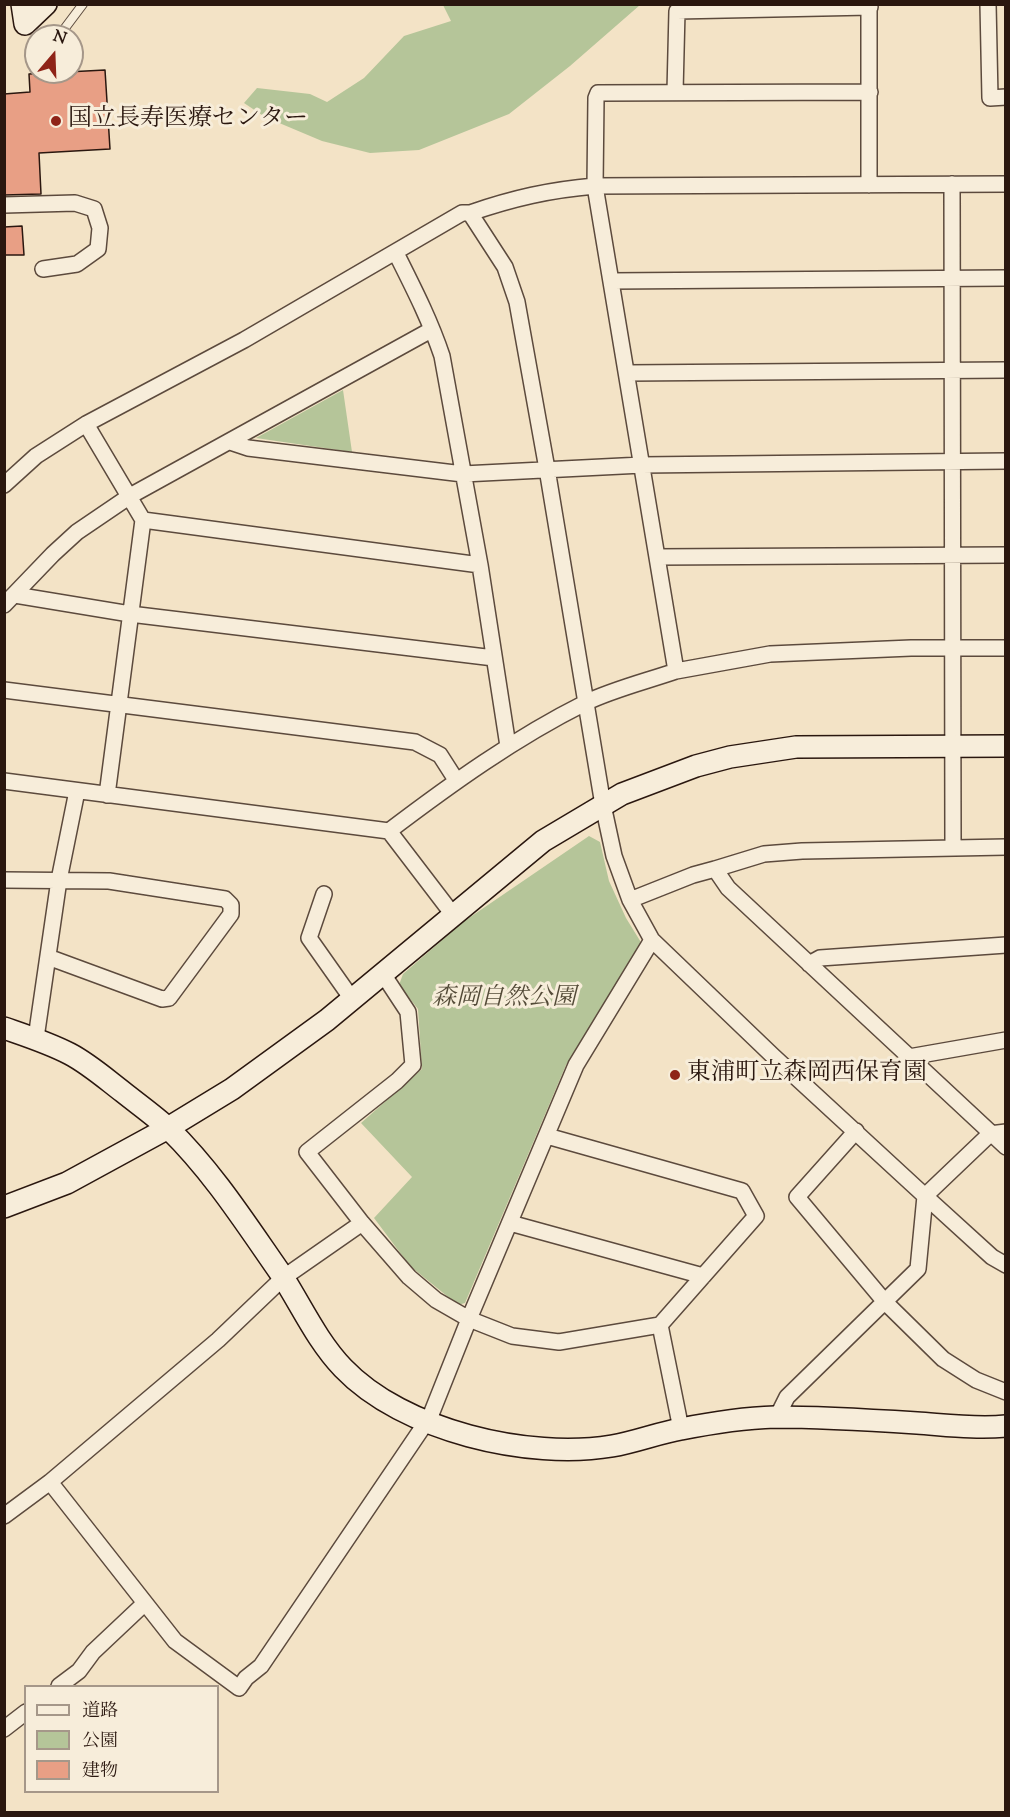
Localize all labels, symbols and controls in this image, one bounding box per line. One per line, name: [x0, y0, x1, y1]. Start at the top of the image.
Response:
north arrow: [24, 24, 84, 84]
text: N: [50, 25, 69, 51]
place label: 国立長寿医療センター: [68, 107, 308, 135]
marker: 国立長寿医療センター: [49, 114, 63, 128]
park label: 森岡自然公園: [432, 986, 576, 1014]
place label: 東浦町立森岡西保育園: [687, 1061, 927, 1089]
marker: 東浦町立森岡西保育園: [668, 1068, 682, 1082]
legend: [24, 1685, 219, 1793]
text: 道路: [82, 1699, 118, 1725]
text: 公園: [82, 1729, 118, 1755]
text: 建物: [82, 1759, 118, 1785]

